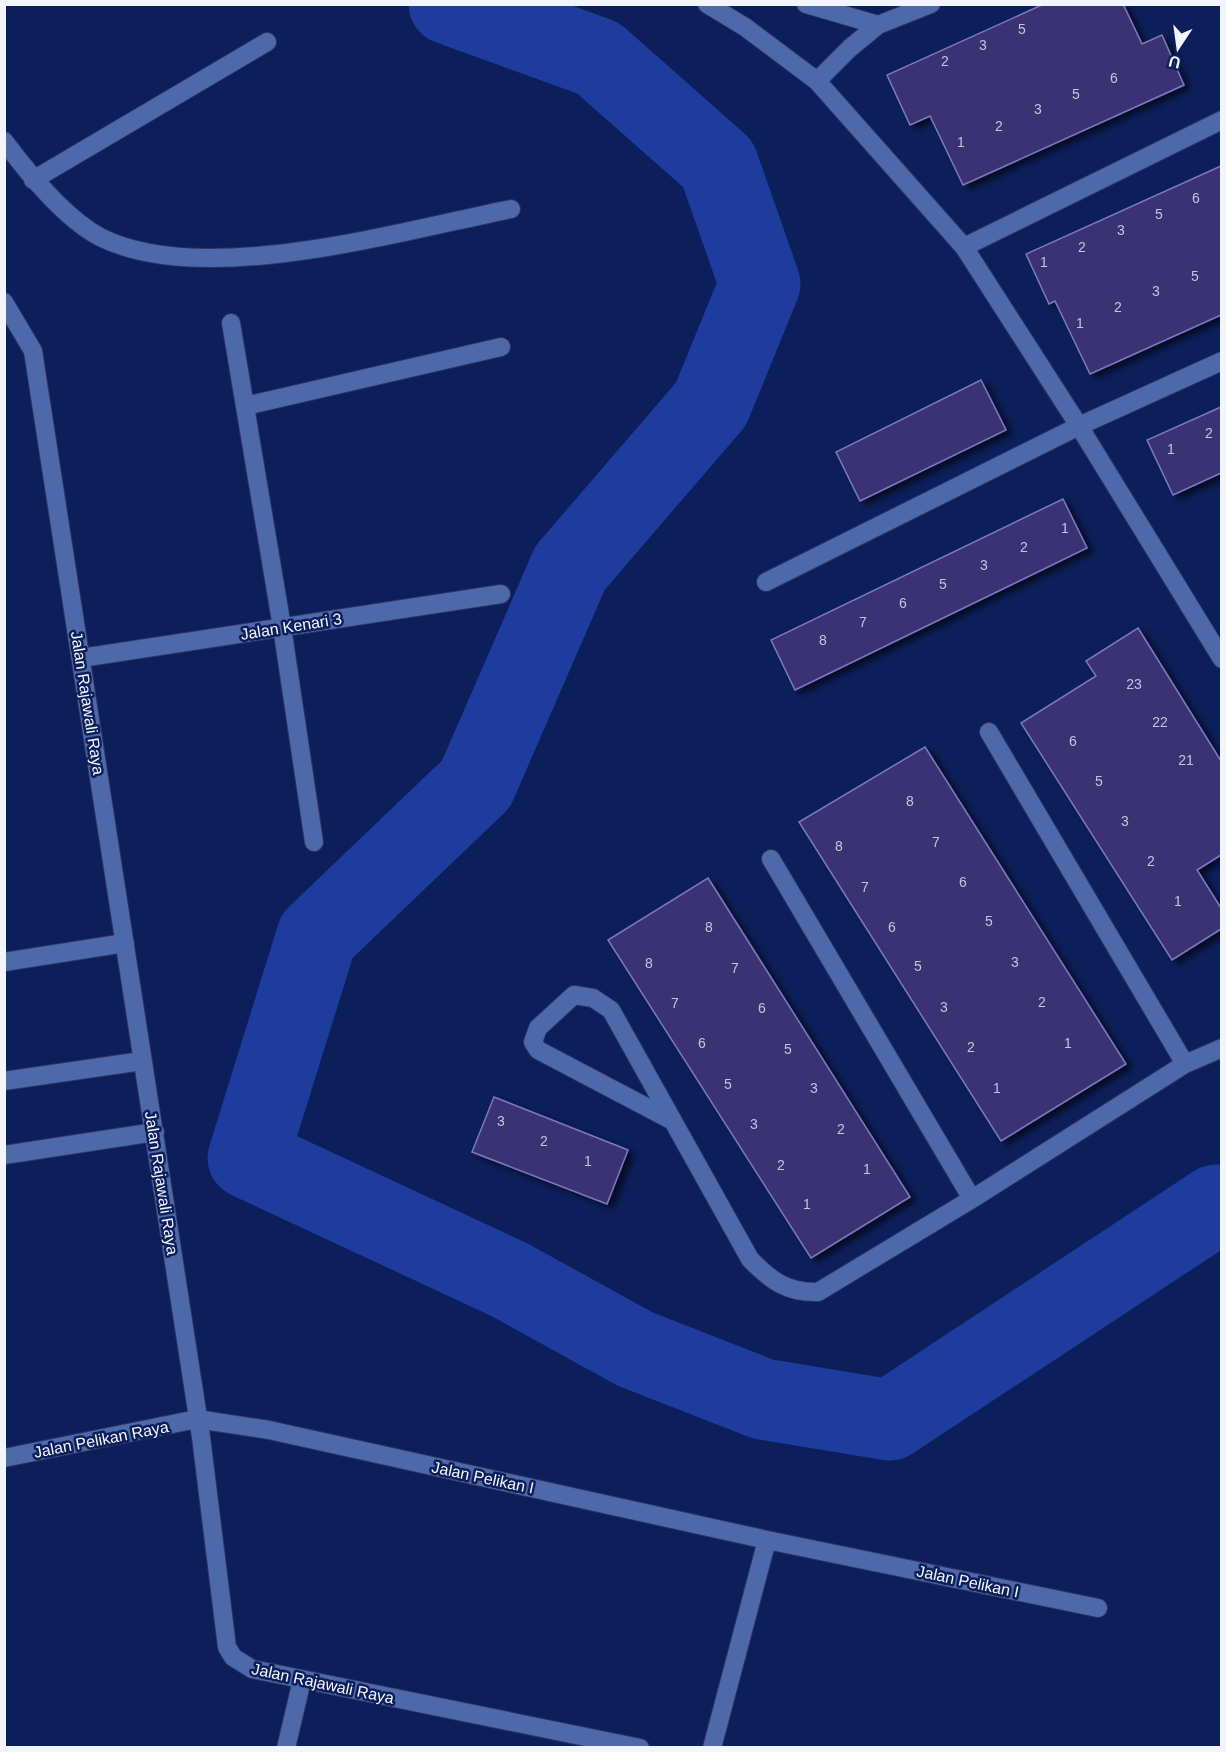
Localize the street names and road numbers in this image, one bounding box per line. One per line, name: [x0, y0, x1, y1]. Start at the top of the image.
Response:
street label: Jalan Kenari 3: [239, 610, 343, 643]
street label: Jalan Rajawali Raya: [68, 630, 107, 776]
street label: Jalan Rajawali Raya: [142, 1110, 181, 1256]
street label: Jalan Pelikan Raya: [32, 1418, 170, 1461]
street label: Jalan Pelikan I: [430, 1458, 536, 1497]
street label: Jalan Pelikan I: [915, 1562, 1021, 1601]
street label: Jalan Rajawali Raya: [250, 1660, 396, 1707]

